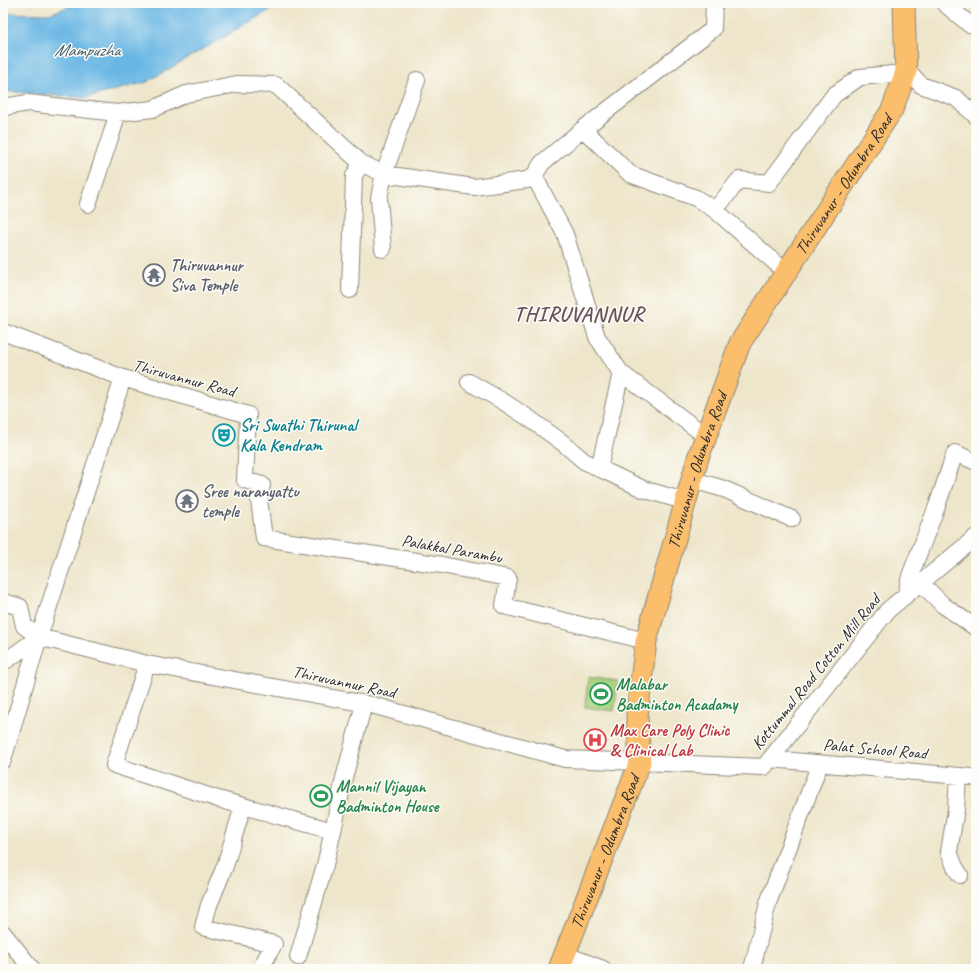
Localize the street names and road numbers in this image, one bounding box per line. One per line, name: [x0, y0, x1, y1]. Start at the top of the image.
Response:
street label: Thiruvanur - Odumbra Road: [790, 108, 899, 258]
street label: Thiruvannur Road: [131, 354, 239, 402]
street label: Thiruvanur - Odumbra Road: [662, 386, 733, 551]
street label: Palakkal Parambu: [400, 530, 505, 568]
street label: Kottummal Road Cotton Mill Road: [747, 588, 887, 754]
street label: Thiruvannur Road: [291, 661, 400, 704]
street label: Palat School Road: [822, 734, 930, 764]
street label: Thiruvanur - Odumbra Road: [565, 769, 646, 931]

